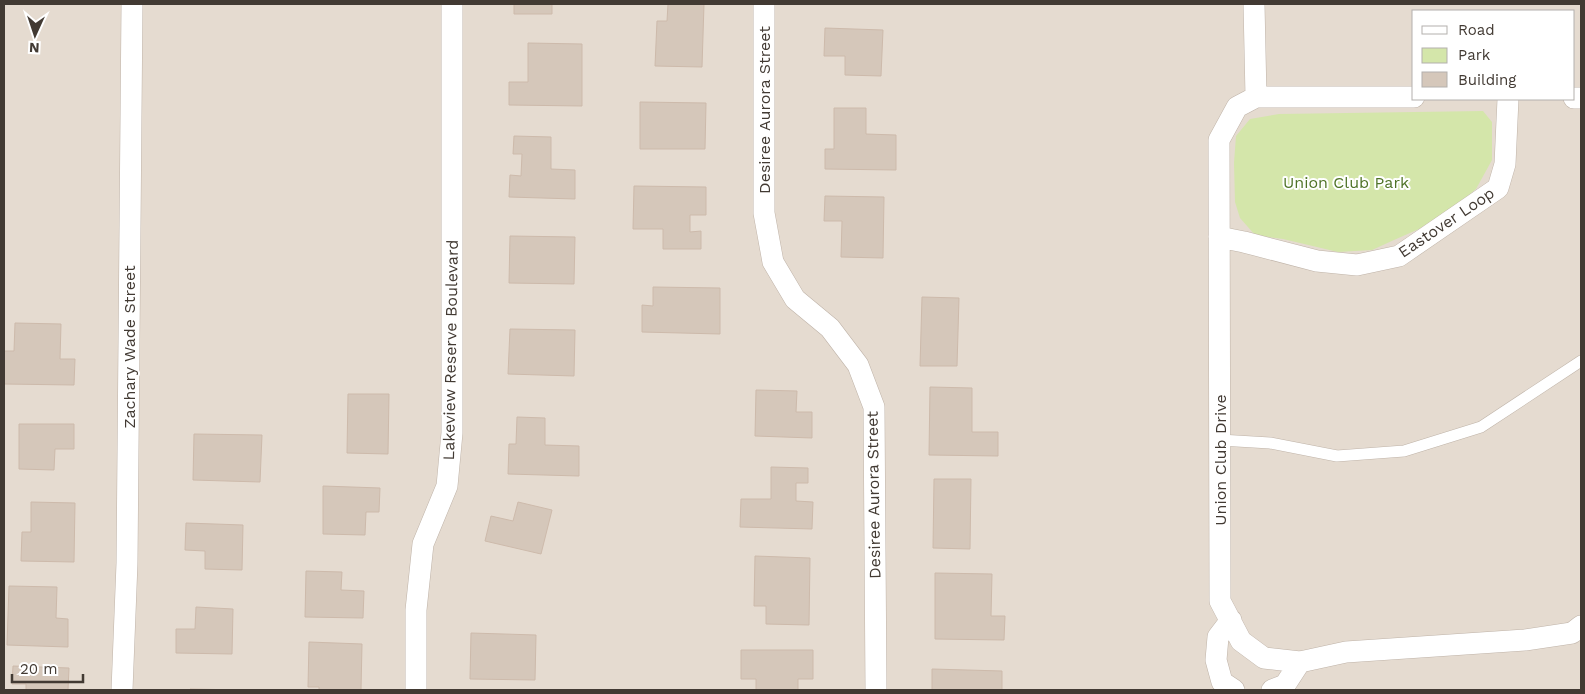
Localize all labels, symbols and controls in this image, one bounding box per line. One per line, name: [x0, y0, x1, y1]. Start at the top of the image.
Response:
north arrow: [10, 10, 60, 60]
legend: [1412, 10, 1575, 100]
text: Road: [1458, 21, 1495, 39]
street label: Desiree Aurora Street: [755, 26, 774, 194]
text: N: [29, 40, 40, 56]
text: Park: [1458, 46, 1491, 64]
text: Building: [1458, 71, 1516, 89]
park label: Union Club Park: [1283, 173, 1409, 192]
street label: Eastover Loop: [1395, 183, 1498, 262]
street label: Lakeview Reserve Boulevard: [439, 240, 462, 460]
street label: Zachary Wade Street: [120, 265, 139, 429]
street label: Union Club Drive: [1211, 394, 1230, 526]
street label: Desiree Aurora Street: [863, 411, 884, 579]
scale bar: [12, 652, 84, 684]
text: 20 m: [20, 660, 58, 678]

